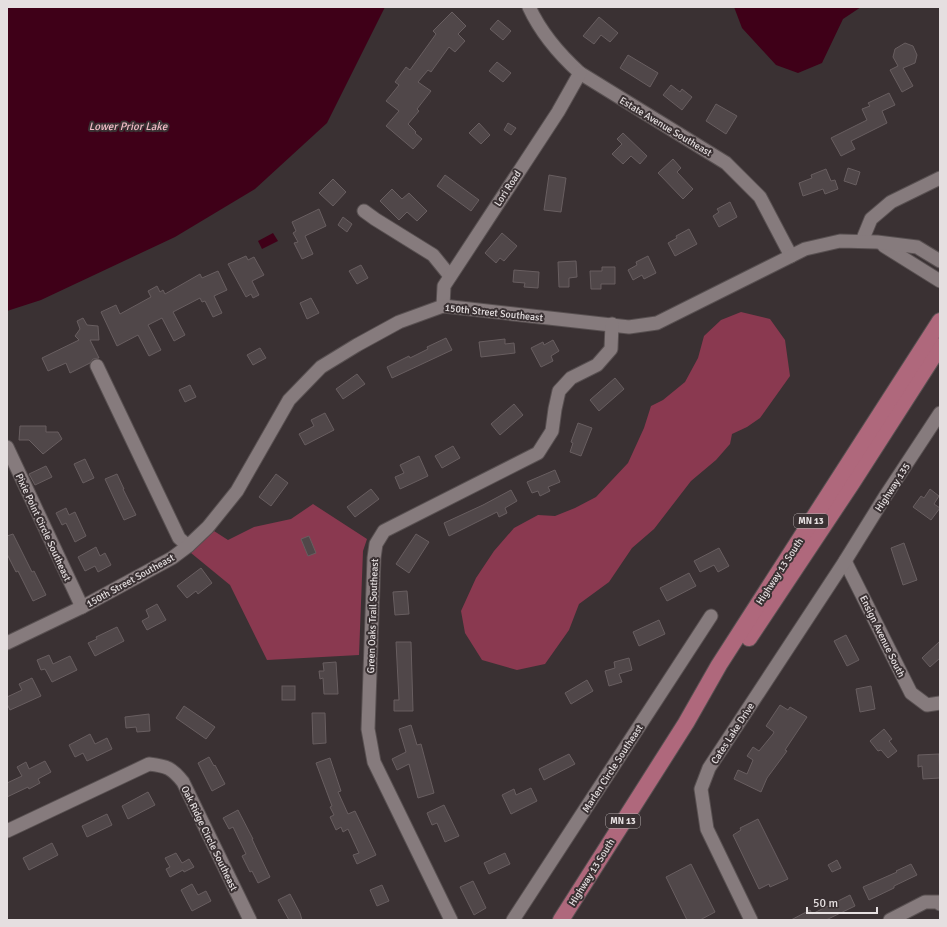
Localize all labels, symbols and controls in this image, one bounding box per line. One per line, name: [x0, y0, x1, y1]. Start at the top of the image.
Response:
street label: Estate Avenue Southeast: [617, 94, 714, 159]
water label: Lower Prior Lake: [89, 120, 168, 133]
street label: Lori Road: [492, 168, 524, 209]
street label: 150th Street Southeast: [444, 302, 544, 324]
street label: Highway 135: [873, 461, 913, 514]
street label: Pixie Point Circle Southeast: [13, 472, 74, 584]
road number: MN 13: [794, 514, 828, 528]
street label: Highway 13 South: [754, 536, 806, 607]
street label: 150th Street Southeast: [84, 551, 177, 610]
street label: Green Oaks Trail Southeast: [365, 558, 381, 674]
street label: Ensign Avenue South: [857, 593, 907, 679]
street label: Cates Lake Drive: [709, 701, 757, 766]
street label: Marlen Circle Southeast: [580, 722, 646, 815]
street label: Oak Ridge Circle Southeast: [178, 784, 240, 893]
road number: MN 13: [606, 814, 640, 828]
street label: Highway 13 South: [566, 837, 617, 908]
scale bar: [807, 889, 877, 915]
text: 50 m: [813, 896, 838, 911]

